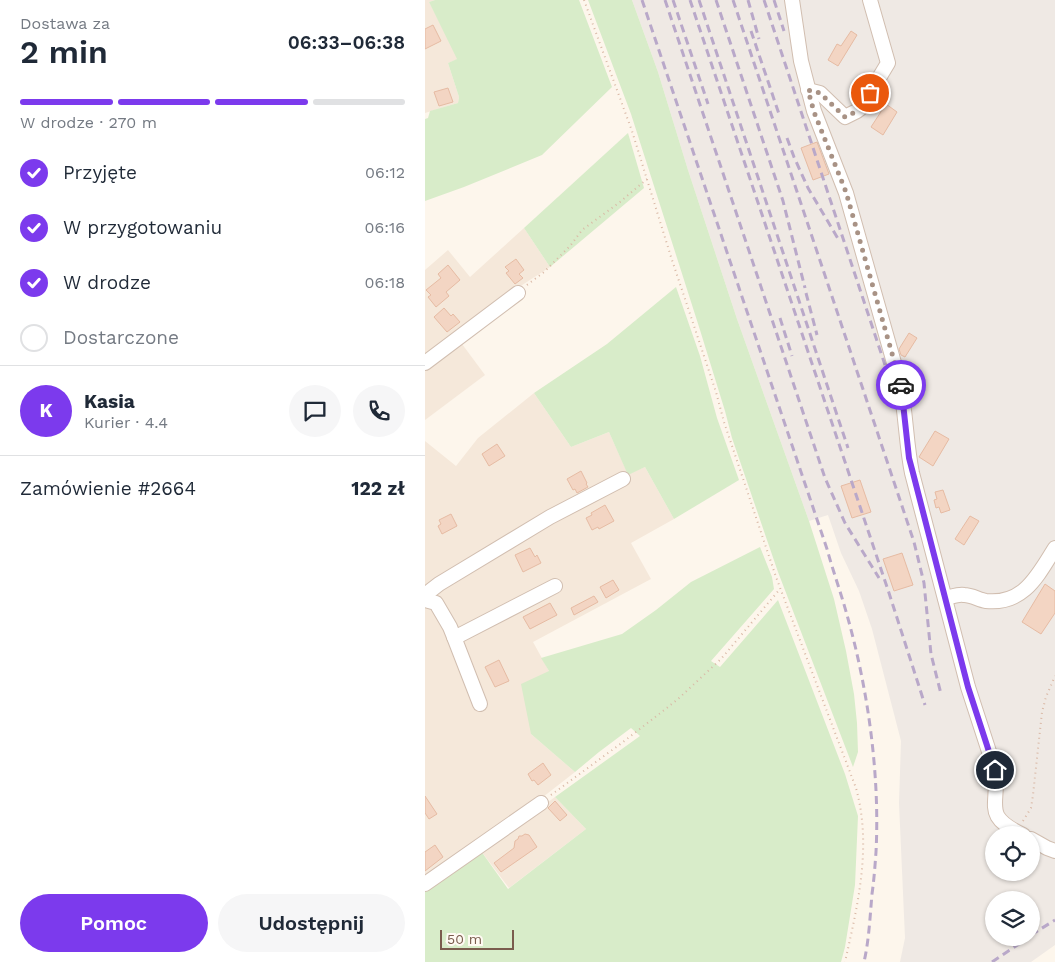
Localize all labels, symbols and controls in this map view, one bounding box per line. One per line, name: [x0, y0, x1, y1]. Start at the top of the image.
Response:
text: Dostawa za: [20, 14, 110, 33]
text: 06:33–06:38: [288, 31, 405, 54]
text: 2 min: [20, 33, 108, 71]
pin: [849, 72, 891, 114]
icon: bag: [856, 79, 884, 107]
text: W drodze · 270 m: [20, 113, 157, 132]
icon: check: [20, 159, 48, 187]
text: Przyjęte: [63, 161, 137, 184]
text: 06:12: [365, 163, 405, 182]
icon: check: [20, 214, 48, 242]
text: W przygotowaniu: [63, 216, 222, 239]
text: 06:16: [365, 218, 405, 237]
icon: check: [20, 269, 48, 297]
text: W drodze: [63, 271, 151, 294]
text: 06:18: [364, 273, 405, 292]
text: Dostarczone: [63, 326, 179, 349]
courier: [876, 360, 926, 410]
icon: car: [887, 371, 915, 399]
button: chat: [289, 385, 341, 437]
button: phone: [353, 385, 405, 437]
text: Kasia: [84, 390, 135, 413]
text: K: [39, 399, 53, 422]
text: Kurier · 4.4: [84, 413, 168, 432]
text: Zamówienie #2664: [20, 477, 196, 500]
text: 122 zł: [351, 477, 405, 500]
pin: [974, 749, 1016, 791]
icon: home: [981, 756, 1009, 784]
map controls: [985, 826, 1040, 946]
button: locate: [985, 826, 1040, 881]
button: layers: [985, 891, 1040, 946]
button: Pomoc: [20, 894, 208, 952]
button: Udostępnij: [218, 894, 405, 952]
scale bar: [440, 927, 514, 950]
text: 50 m: [447, 931, 482, 947]

